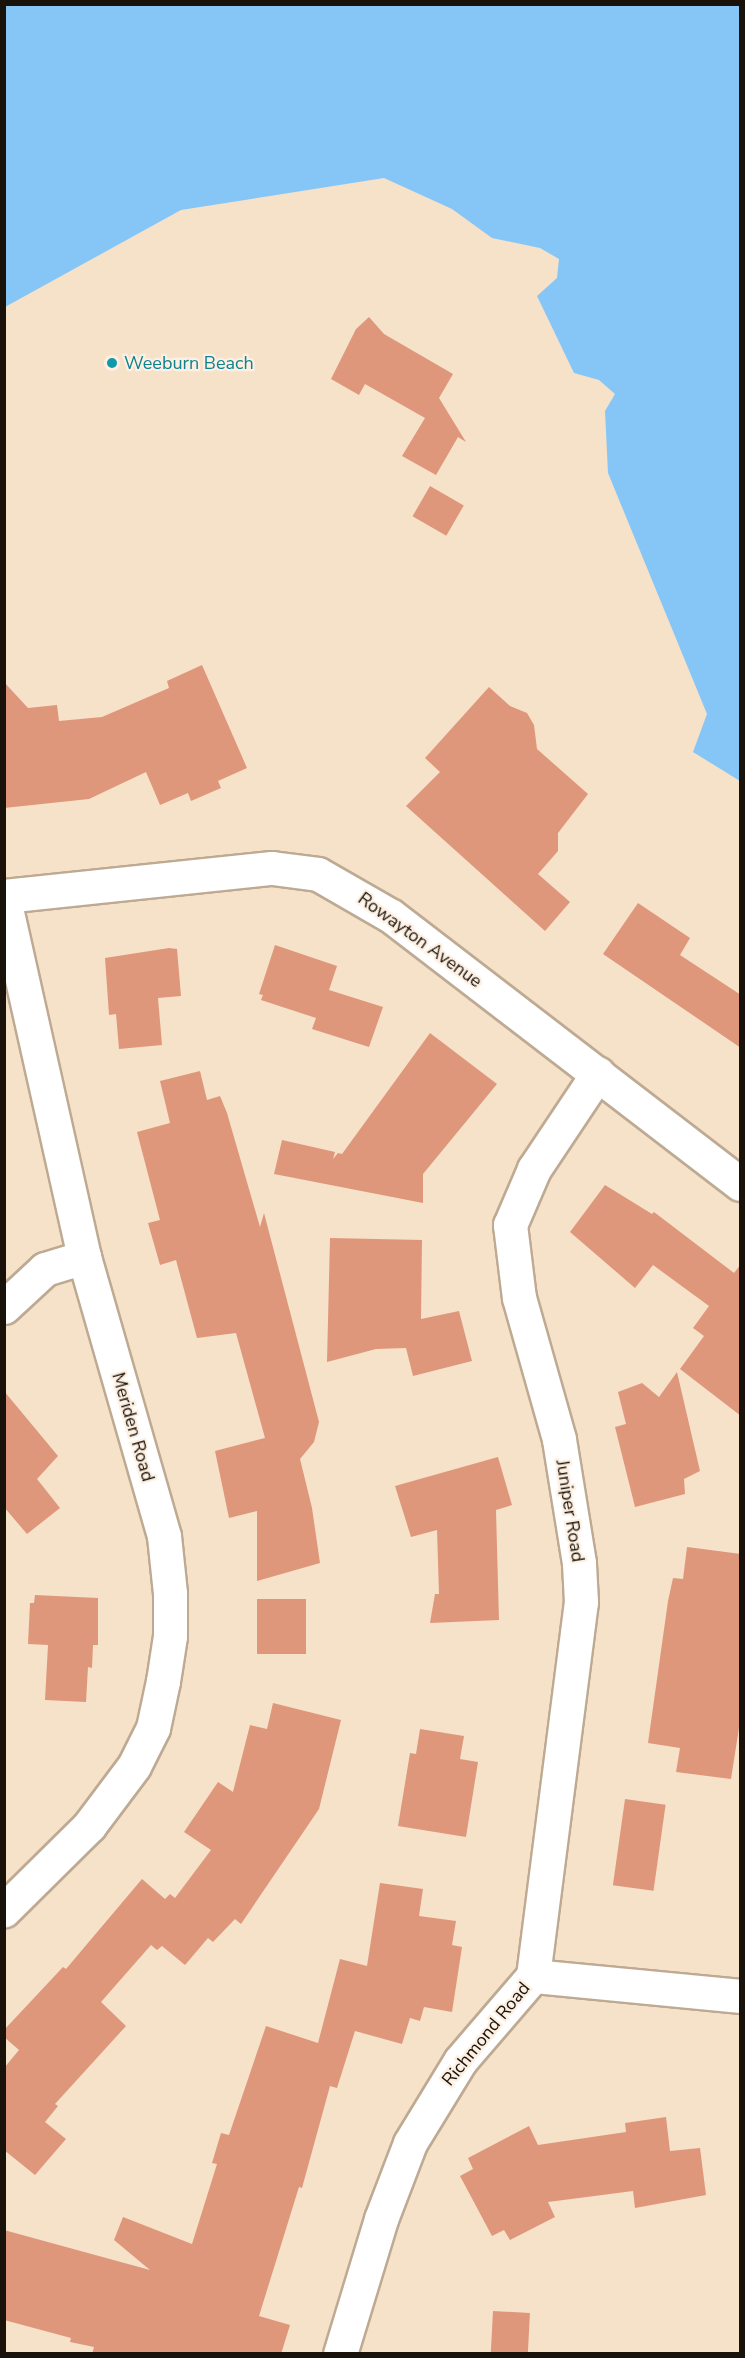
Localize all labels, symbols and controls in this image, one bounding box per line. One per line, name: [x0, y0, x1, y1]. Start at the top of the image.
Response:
place label: Weeburn Beach: [124, 352, 254, 374]
marker: Weeburn Beach: [105, 356, 119, 370]
street label: Rowayton Avenue: [354, 888, 486, 992]
street label: Meriden Road: [107, 1370, 159, 1484]
street label: Juniper Road: [551, 1458, 589, 1564]
street label: Richmond Road: [438, 1978, 534, 2090]

